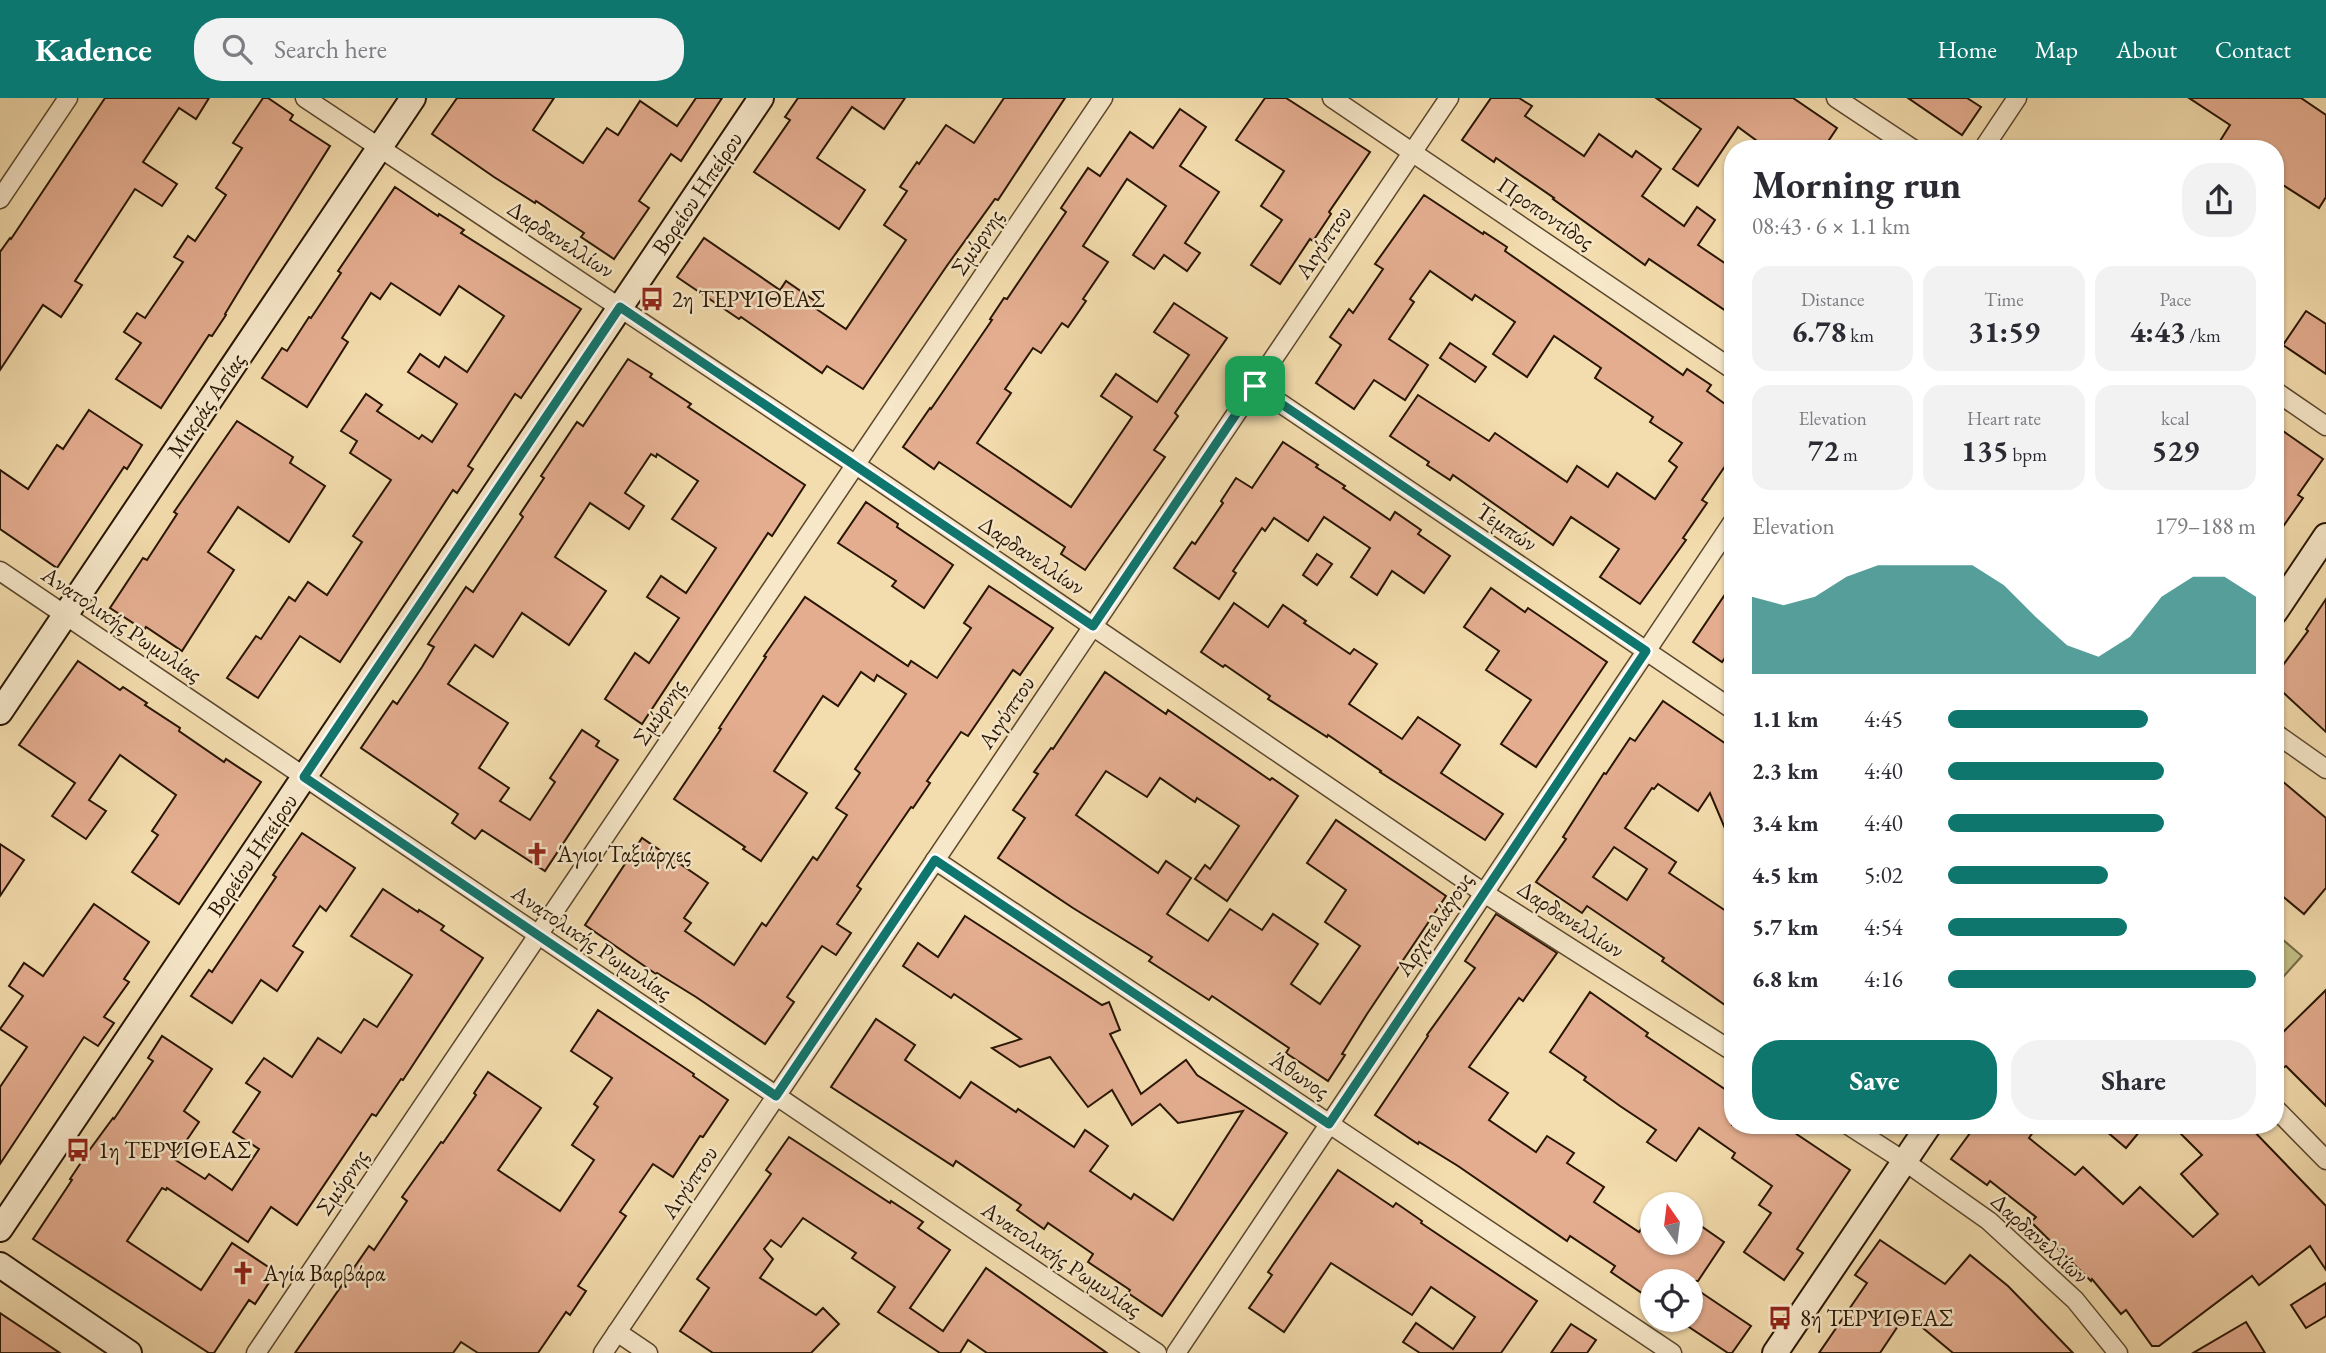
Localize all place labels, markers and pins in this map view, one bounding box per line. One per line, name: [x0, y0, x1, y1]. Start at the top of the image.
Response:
place label: 2η ΤΕΡΨΙΘΕΑΣ: [672, 284, 825, 314]
bus stop icon: 2η ΤΕΡΨΙΘΕΑΣ: [638, 285, 666, 313]
pin: [1225, 356, 1285, 416]
place label: Άγιοι Ταξιάρχες: [556, 839, 691, 869]
church icon: Άγιοι Ταξιάρχες: [523, 840, 551, 868]
place label: 1η ΤΕΡΨΙΘΕΑΣ: [98, 1135, 251, 1165]
bus stop icon: 1η ΤΕΡΨΙΘΕΑΣ: [64, 1136, 92, 1164]
place label: Αγία Βαρβάρα: [262, 1258, 386, 1288]
church icon: Αγία Βαρβάρα: [229, 1259, 257, 1287]
place label: 8η ΤΕΡΨΙΘΕΑΣ: [1800, 1303, 1953, 1333]
bus stop icon: 8η ΤΕΡΨΙΘΕΑΣ: [1766, 1304, 1794, 1332]

